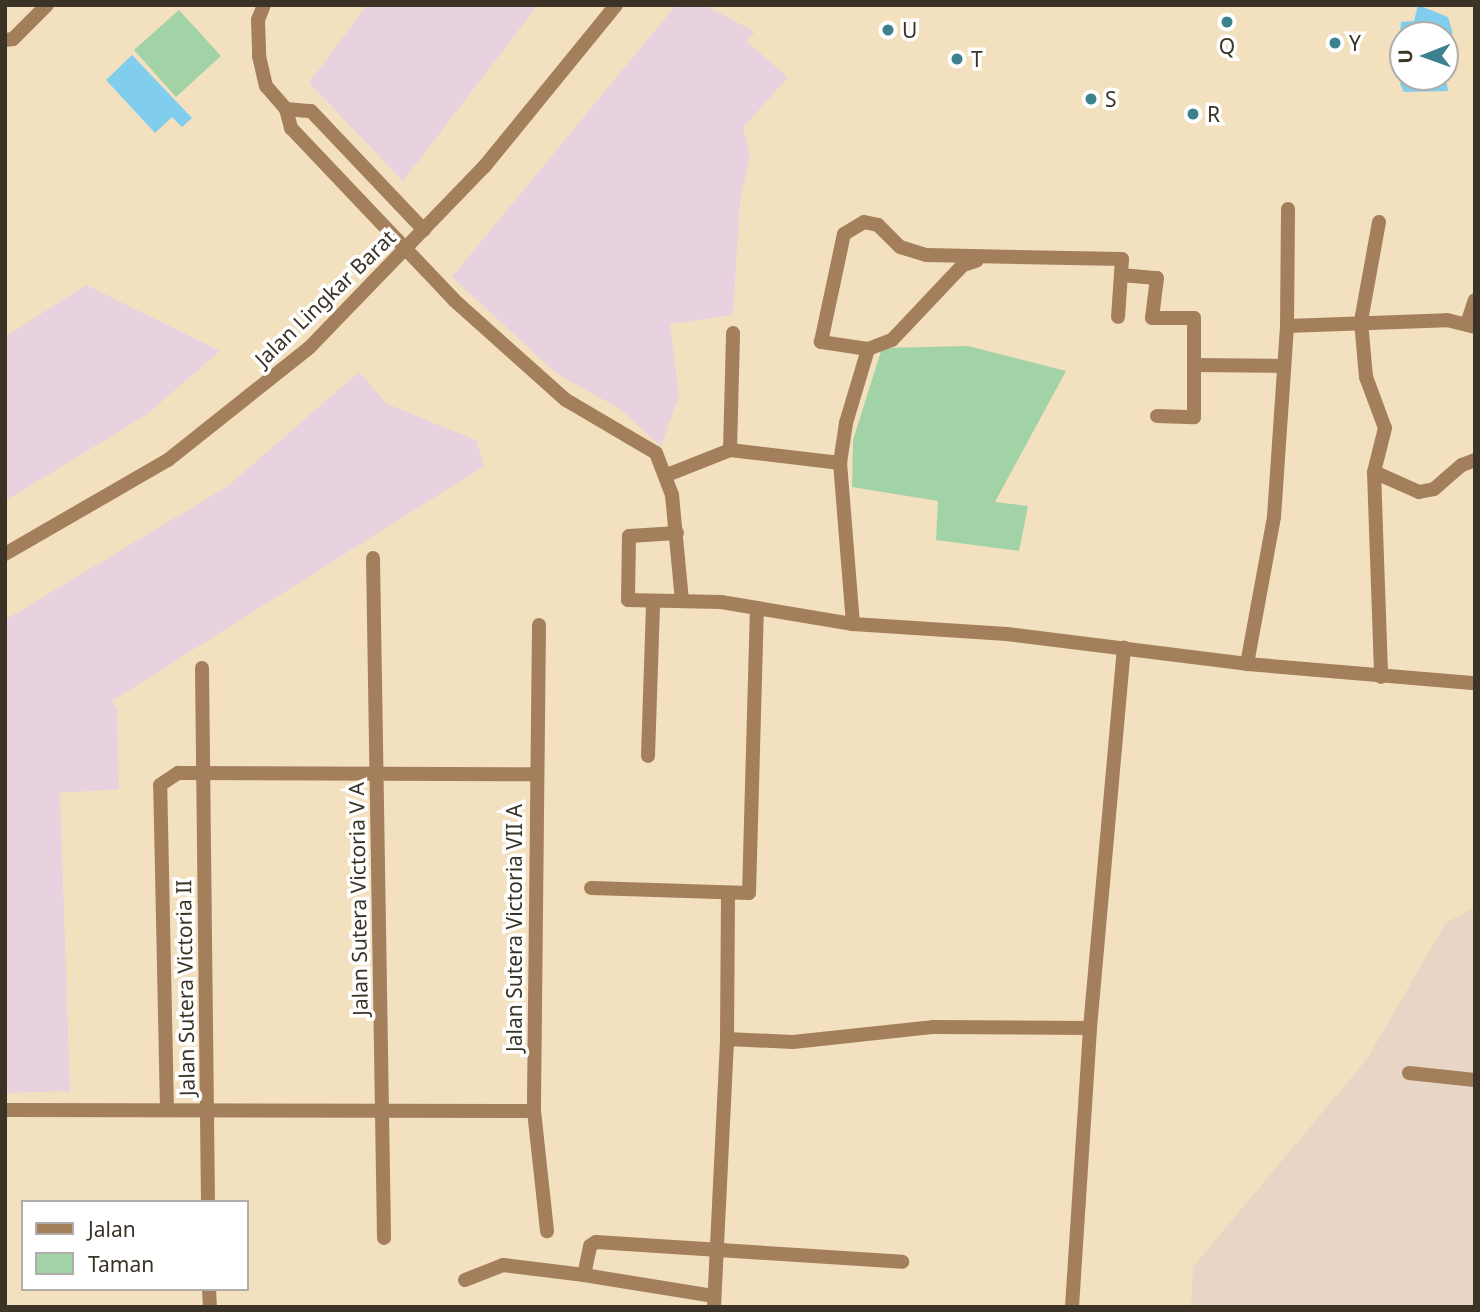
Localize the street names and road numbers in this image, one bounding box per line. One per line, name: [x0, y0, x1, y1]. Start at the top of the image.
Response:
street label: Jalan Lingkar Barat: [249, 224, 401, 372]
street label: Jalan Sutera Victoria V A: [343, 782, 373, 1016]
street label: Jalan Sutera Victoria VII A: [501, 804, 527, 1052]
street label: Jalan Sutera Victoria II: [171, 880, 199, 1096]

